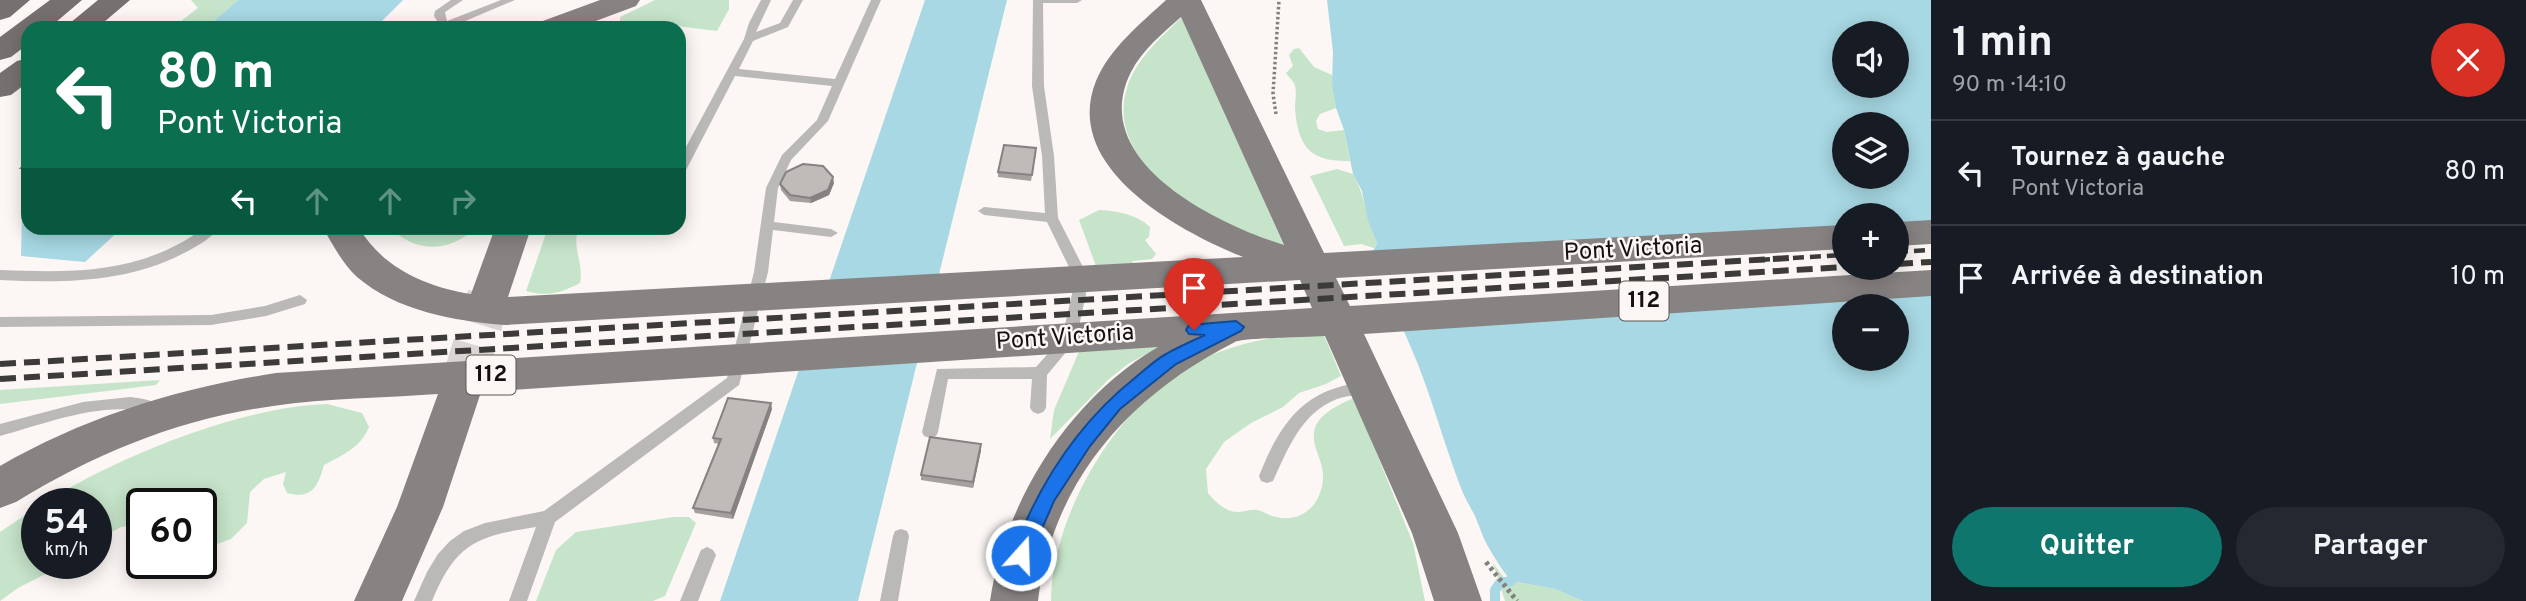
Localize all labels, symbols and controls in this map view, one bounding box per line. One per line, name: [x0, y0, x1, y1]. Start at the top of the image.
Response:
text: 1 min: [1952, 18, 2053, 71]
map controls: [1832, 21, 1909, 371]
button: sound: [1832, 21, 1909, 98]
button: close: [2431, 23, 2505, 97]
text: 80 m: [157, 44, 274, 106]
icon: left: [42, 49, 133, 140]
text: 90 m · 14:10: [1952, 71, 2067, 100]
text: Pont Victoria: [157, 105, 342, 145]
button: layers: [1832, 112, 1909, 189]
text: Tournez à gauche: [2011, 142, 2225, 175]
icon: left: [1952, 154, 1990, 192]
text: 80 m: [2445, 156, 2505, 189]
text: Pont Victoria: [2011, 175, 2144, 204]
icon: left: [225, 182, 263, 220]
icon: ahead: [298, 182, 336, 220]
icon: ahead: [371, 182, 409, 220]
icon: right: [444, 182, 482, 220]
button: +: [1832, 203, 1909, 280]
street label: Pont Victoria: [1563, 231, 1703, 269]
pin: [1164, 258, 1224, 330]
icon: arrive: [1952, 259, 1990, 297]
text: Arrivée à destination: [2011, 261, 2264, 294]
text: 10 m: [2450, 261, 2505, 294]
icon: arrive: [1175, 269, 1213, 307]
road number: 112: [1620, 282, 1668, 320]
button: −: [1832, 294, 1909, 371]
street label: Pont Victoria: [995, 318, 1135, 358]
road number: 112: [466, 356, 516, 394]
speed limit sign: 60: [126, 488, 217, 579]
text: 54: [44, 502, 89, 546]
button: Quitter: [1952, 507, 2222, 587]
button: Partager: [2236, 507, 2505, 587]
position arrow: [984, 518, 1058, 592]
text: km/h: [45, 539, 88, 562]

